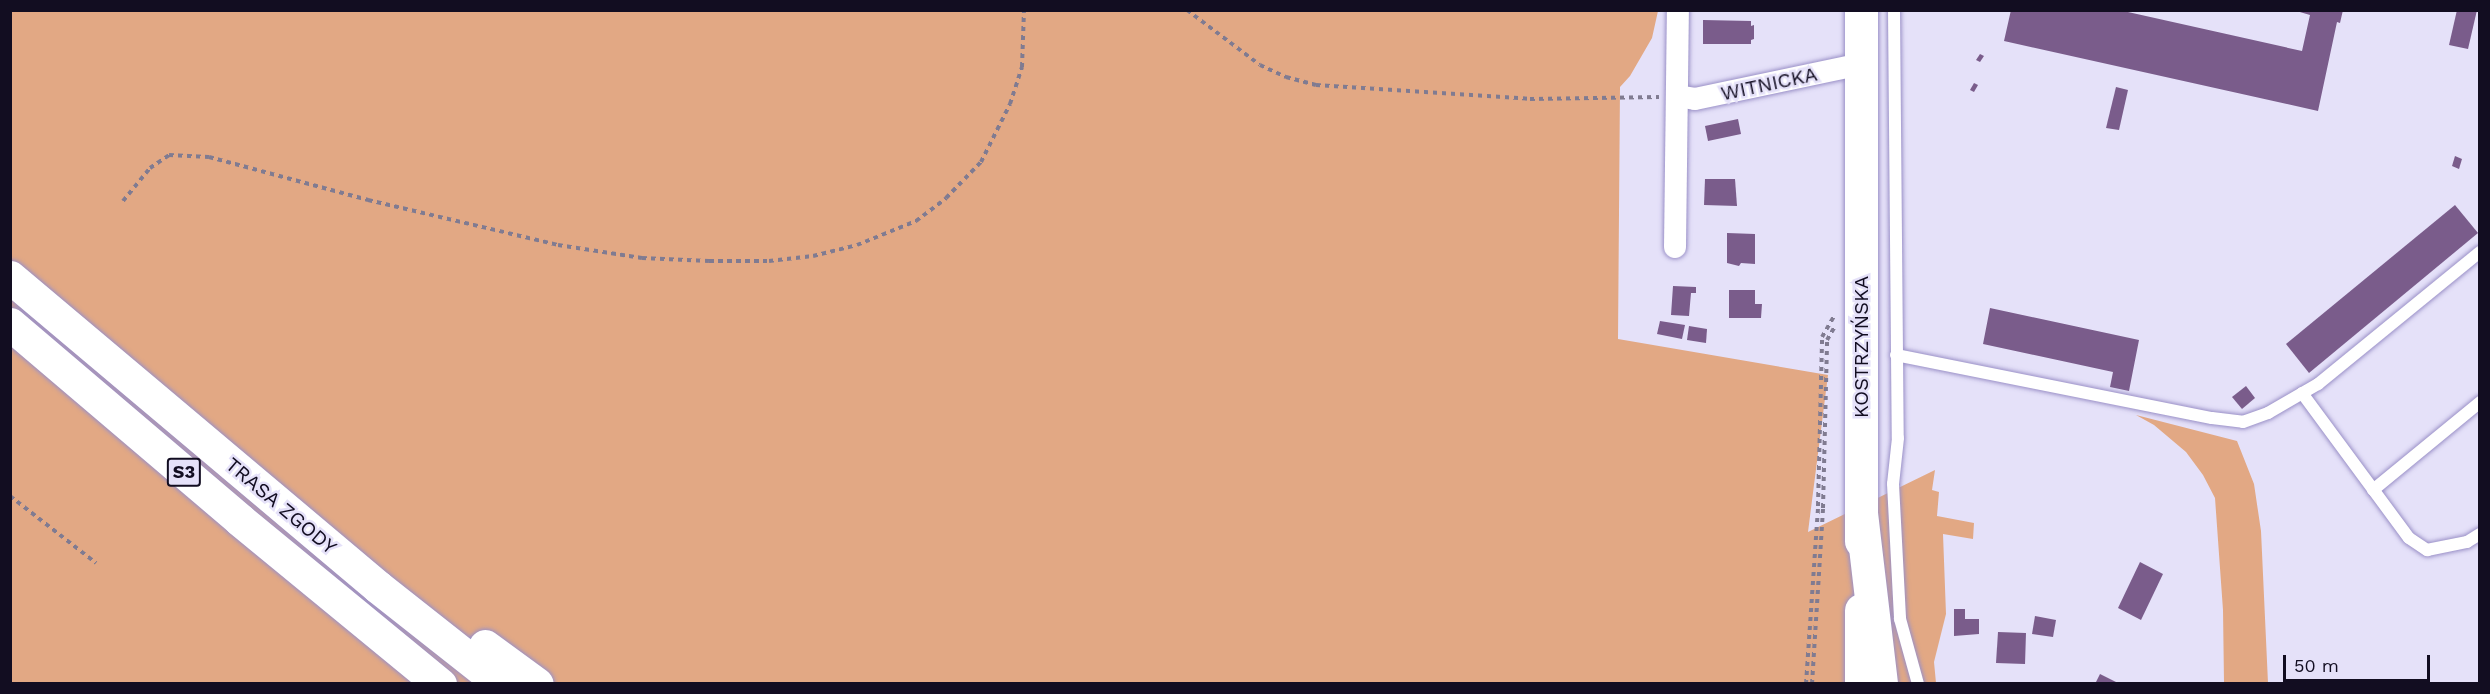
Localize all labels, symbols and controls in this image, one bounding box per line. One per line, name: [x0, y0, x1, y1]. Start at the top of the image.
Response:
street label: WITNICKA: [1719, 62, 1819, 106]
street label: KOSTRZYŃSKA: [1849, 276, 1873, 418]
street label: TRASA ZGODY: [220, 452, 342, 560]
road number: S3: [166, 457, 202, 487]
scale bar: [2286, 643, 2433, 681]
text: 50 m: [2294, 655, 2339, 676]

